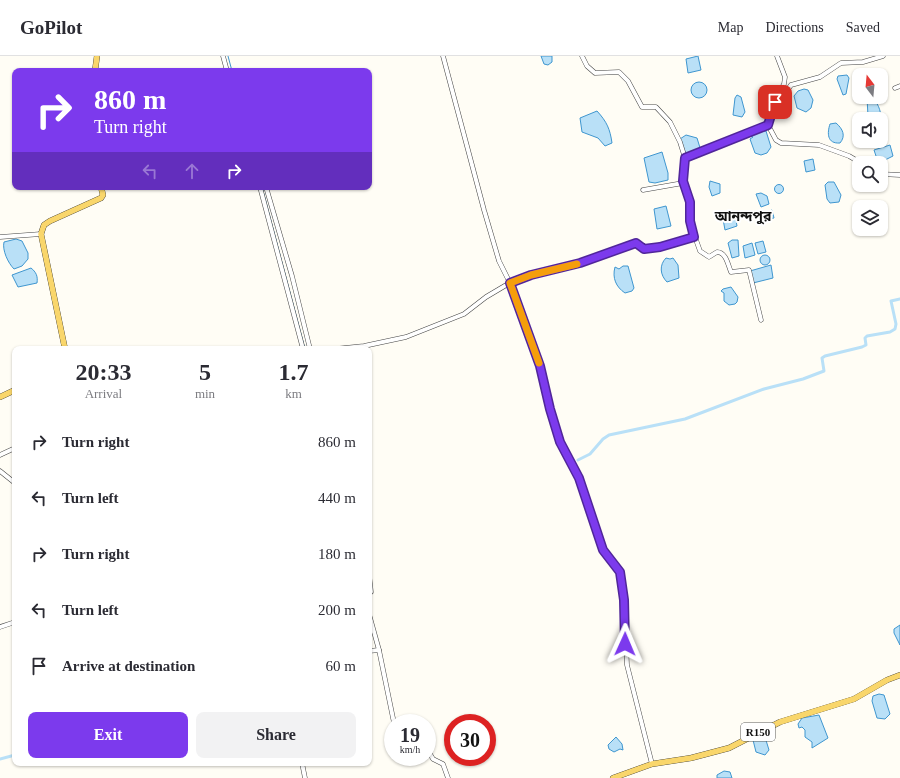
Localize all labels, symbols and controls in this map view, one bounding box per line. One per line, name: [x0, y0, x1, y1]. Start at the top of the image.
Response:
text: GoPilot: [20, 17, 82, 38]
text: Map: [718, 20, 743, 35]
text: Directions: [765, 20, 824, 35]
text: Saved: [846, 20, 880, 35]
north arrow: [852, 68, 888, 104]
map controls: [852, 68, 888, 236]
icon: right: [28, 84, 80, 136]
text: 860 m: [94, 84, 166, 115]
pin: [758, 85, 792, 119]
icon: arrive: [764, 91, 786, 113]
button: sound: [852, 112, 888, 148]
text: Turn right: [94, 117, 167, 137]
button: search: [852, 156, 888, 192]
icon: left: [139, 160, 161, 182]
icon: ahead: [181, 160, 203, 182]
icon: right: [223, 160, 245, 182]
button: layers: [852, 200, 888, 236]
district label: আনন্দপুর: [714, 209, 772, 225]
text: 20:33: [75, 359, 131, 385]
text: 5: [199, 359, 211, 385]
text: 1.7: [279, 359, 309, 385]
text: Arrival: [85, 386, 122, 401]
text: min: [195, 386, 215, 401]
text: km: [285, 386, 302, 401]
icon: right: [28, 431, 50, 453]
text: Turn right: [62, 434, 129, 450]
text: 860 m: [318, 434, 356, 450]
icon: left: [28, 487, 50, 509]
text: Turn left: [62, 490, 119, 506]
text: 440 m: [318, 490, 356, 506]
icon: right: [28, 543, 50, 565]
text: Turn right: [62, 546, 129, 562]
text: 180 m: [318, 546, 356, 562]
icon: left: [28, 599, 50, 621]
text: Turn left: [62, 602, 119, 618]
text: 200 m: [318, 602, 356, 618]
position arrow: [604, 623, 646, 665]
icon: arrive: [28, 655, 50, 677]
text: Arrive at destination: [62, 658, 195, 674]
text: 60 m: [326, 658, 356, 674]
button: Exit: [28, 712, 188, 758]
button: Share: [196, 712, 356, 758]
speed limit sign: 30: [444, 714, 496, 766]
road number: R150: [741, 723, 775, 741]
text: 19: [400, 724, 420, 746]
text: km/h: [400, 744, 420, 755]

